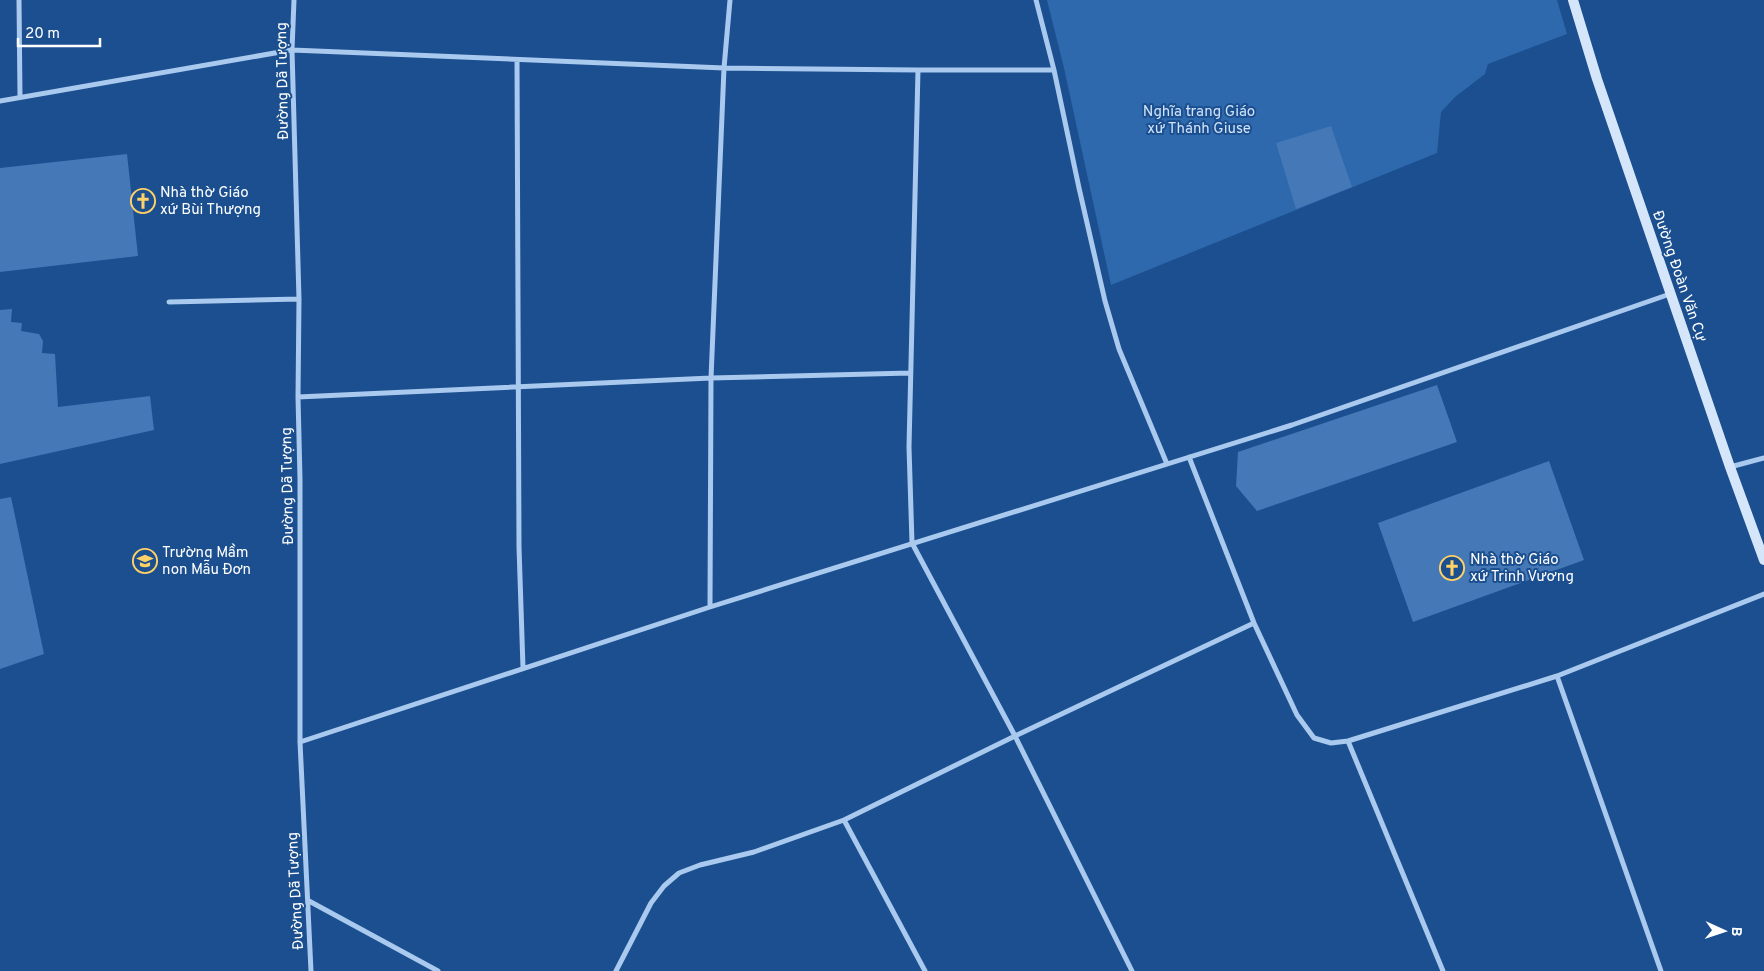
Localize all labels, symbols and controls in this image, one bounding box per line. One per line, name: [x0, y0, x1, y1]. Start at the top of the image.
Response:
scale bar: [18, 15, 100, 47]
street label: Đường Dã Tượng: [273, 22, 294, 140]
text: 20 m: [25, 25, 60, 44]
park label: Nghĩa trang Giáo xứ Thánh Giuse: [1143, 103, 1255, 139]
place label: Nhà thờ Giáo xứ Bùi Thượng: [160, 184, 261, 220]
church icon: Nhà thờ Giáo xứ Bùi Thượng: [130, 188, 156, 214]
street label: Đường Đoàn Văn Cự: [1647, 208, 1710, 345]
street label: Đường Dã Tượng: [278, 427, 299, 545]
place label: Trường Mầm non Mẫu Đơn: [162, 543, 251, 580]
school or university icon: Trường Mầm non Mẫu Đơn: [132, 548, 158, 574]
place label: Nhà thờ Giáo xứ Trinh Vương: [1470, 551, 1574, 587]
church icon: Nhà thờ Giáo xứ Trinh Vương: [1439, 555, 1465, 581]
street label: Đường Dã Tượng: [284, 832, 309, 950]
north arrow: [1699, 906, 1749, 956]
text: B: [1727, 926, 1744, 937]

